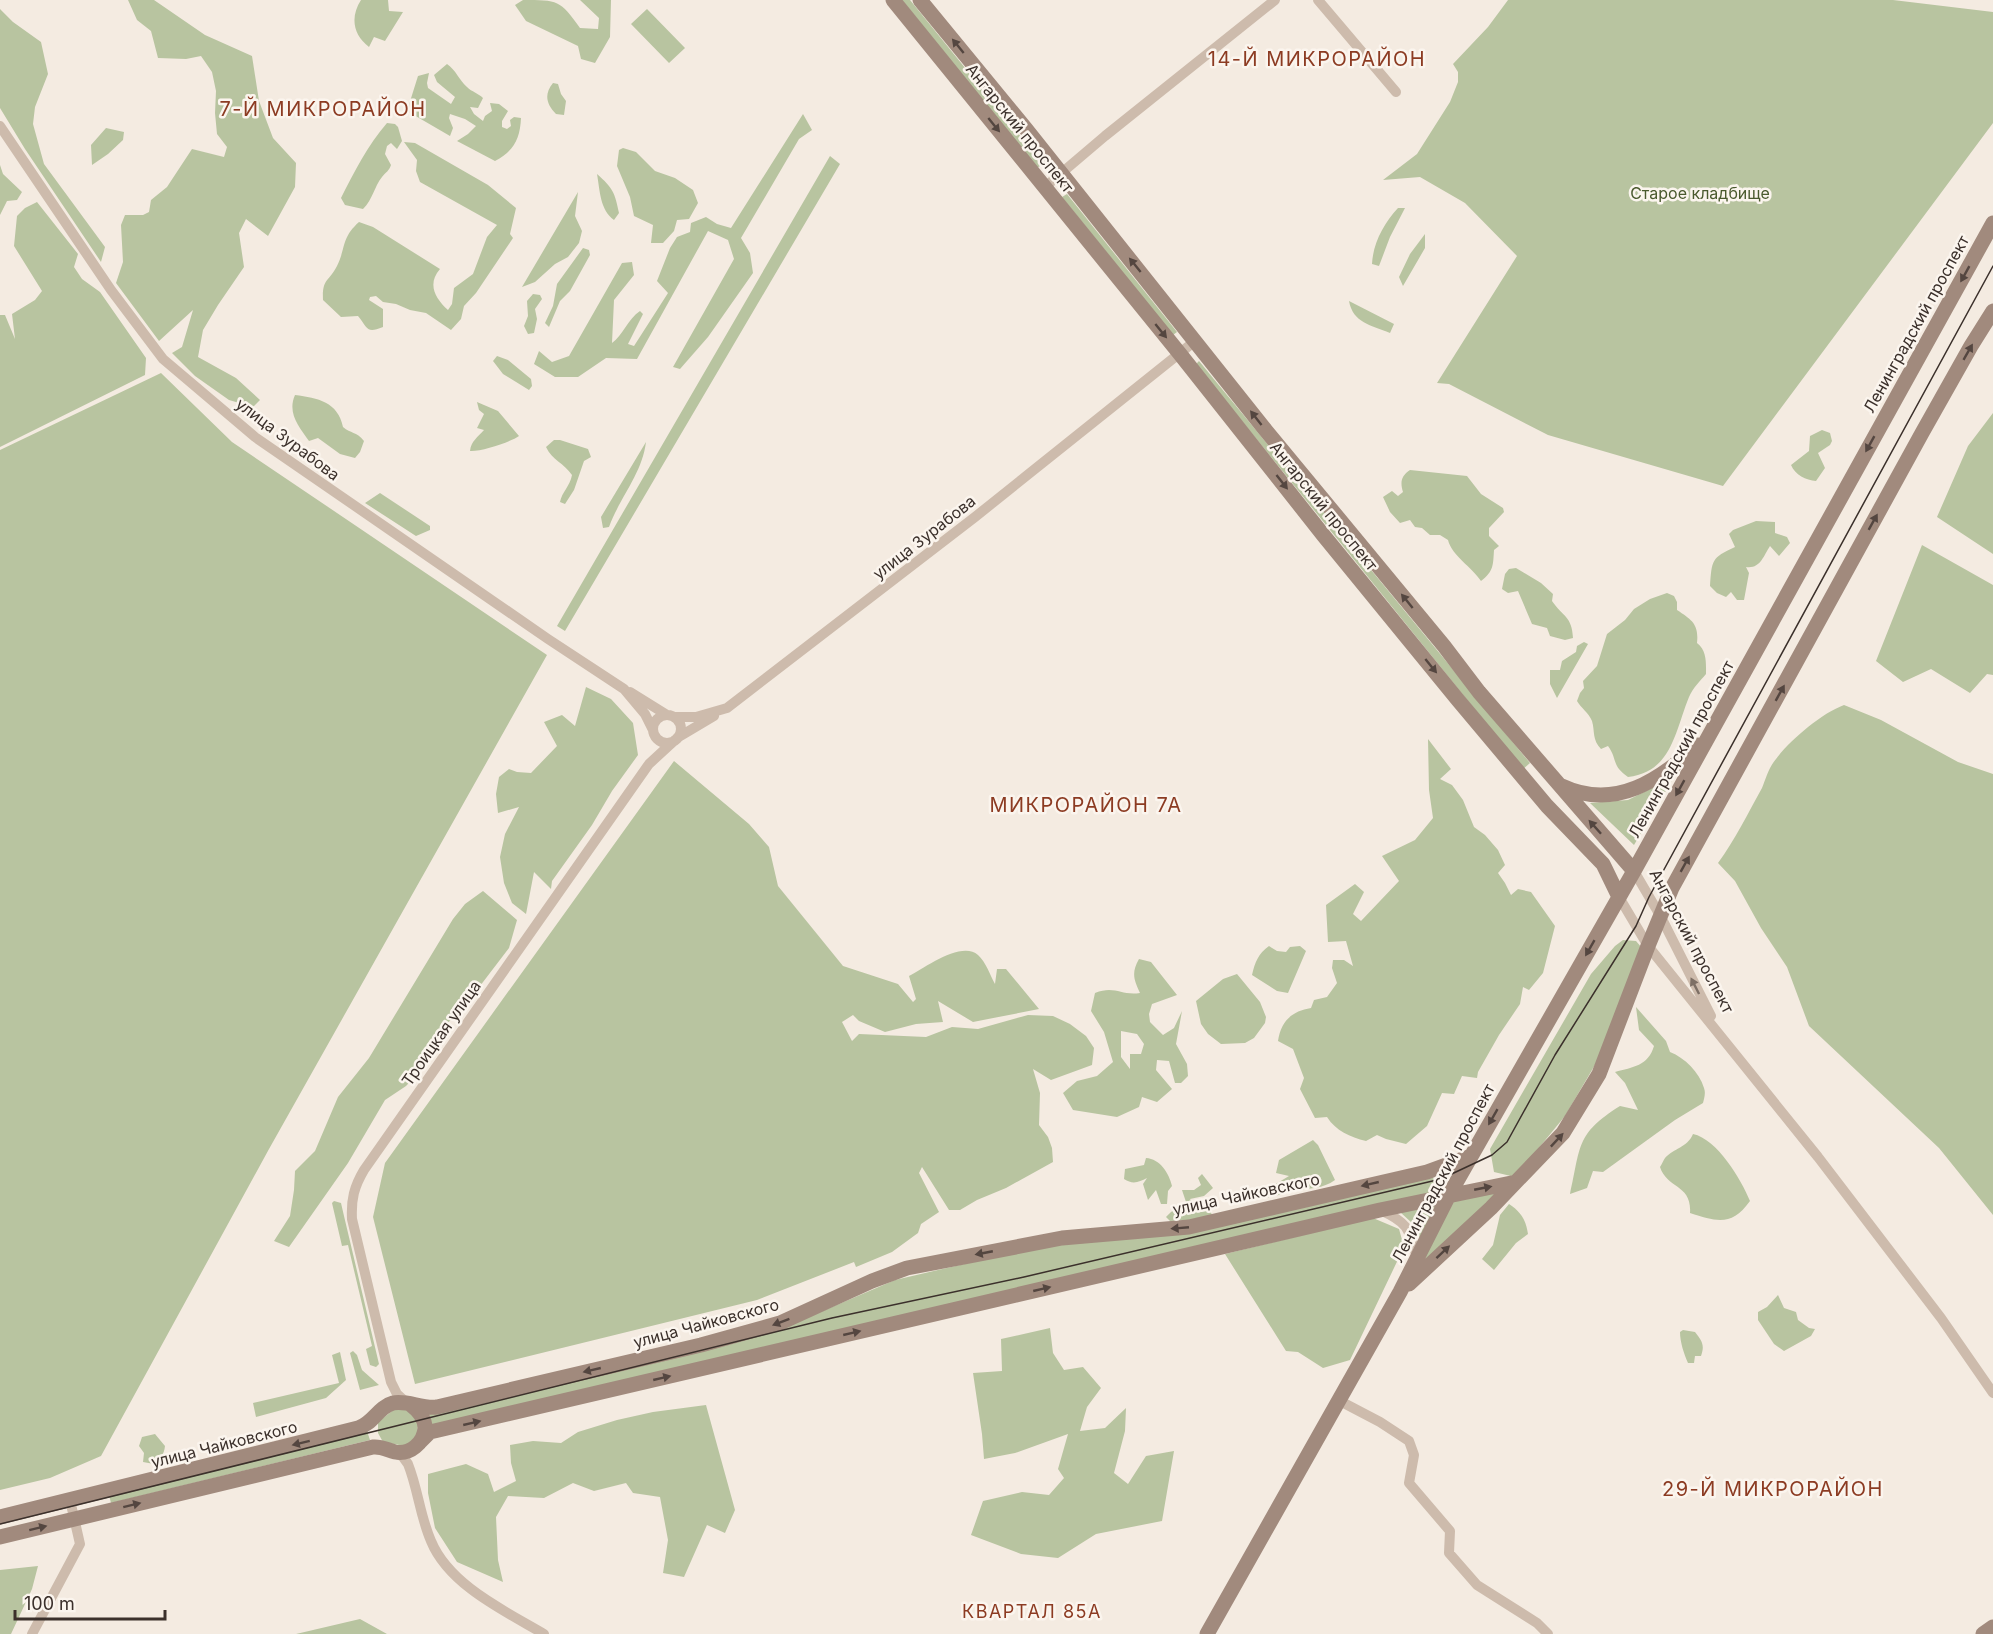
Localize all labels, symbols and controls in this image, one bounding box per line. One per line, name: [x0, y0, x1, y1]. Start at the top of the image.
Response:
one-way arrow: [952, 39, 965, 54]
district label: 14-Й МИКРОРАЙОН: [1208, 46, 1426, 71]
street label: Ангарский проспект: [962, 59, 1079, 197]
district label: 7-Й МИКРОРАЙОН: [219, 96, 427, 121]
one-way arrow: [988, 118, 1000, 133]
park label: Старое кладбище: [1630, 183, 1770, 203]
street label: Ленинградский проспект: [1859, 231, 1973, 416]
one-way arrow: [1129, 258, 1141, 273]
one-way arrow: [1960, 266, 1970, 283]
one-way arrow: [1155, 323, 1167, 338]
one-way arrow: [1963, 343, 1973, 360]
street label: улица Зурабова: [232, 393, 344, 485]
one-way arrow: [1249, 410, 1262, 426]
one-way arrow: [1865, 436, 1875, 453]
street label: Ангарский проспект: [1266, 437, 1383, 575]
one-way arrow: [1275, 475, 1287, 490]
street label: улица Зурабова: [869, 491, 979, 583]
one-way arrow: [1868, 513, 1878, 530]
one-way arrow: [1400, 593, 1413, 609]
street label: Ленинградский проспект: [1624, 656, 1738, 841]
one-way arrow: [1424, 659, 1437, 674]
one-way arrow: [1775, 684, 1785, 701]
one-way arrow: [1675, 780, 1685, 797]
district label: МИКРОРАЙОН 7А: [989, 792, 1183, 817]
one-way arrow: [1589, 820, 1602, 835]
one-way arrow: [1680, 856, 1691, 872]
street label: Ангарский проспект: [1646, 866, 1739, 1017]
one-way arrow: [1585, 940, 1595, 957]
street label: Троицкая улица: [397, 976, 485, 1090]
one-way arrow: [1690, 977, 1700, 994]
street label: Ленинградский проспект: [1387, 1080, 1499, 1266]
one-way arrow: [1488, 1109, 1499, 1125]
one-way arrow: [1549, 1133, 1563, 1147]
street label: улица Чайковского: [1171, 1169, 1321, 1219]
one-way arrow: [1360, 1180, 1379, 1190]
one-way arrow: [1473, 1183, 1492, 1192]
one-way arrow: [1170, 1223, 1189, 1233]
one-way arrow: [1435, 1246, 1449, 1260]
one-way arrow: [975, 1249, 994, 1258]
one-way arrow: [1032, 1283, 1051, 1293]
street label: улица Чайковского: [631, 1294, 781, 1352]
one-way arrow: [772, 1318, 790, 1327]
one-way arrow: [843, 1328, 861, 1338]
one-way arrow: [583, 1366, 602, 1376]
one-way arrow: [653, 1373, 672, 1382]
street label: улица Чайковского: [149, 1416, 299, 1472]
one-way arrow: [463, 1417, 481, 1427]
one-way arrow: [292, 1438, 310, 1448]
district label: 29-Й МИКРОРАЙОН: [1662, 1476, 1884, 1501]
one-way arrow: [123, 1500, 141, 1510]
one-way arrow: [28, 1523, 47, 1533]
scale bar: [15, 1583, 165, 1621]
text: 100 m: [24, 1593, 75, 1614]
district label: КВАРТАЛ 85А: [962, 1601, 1102, 1622]

